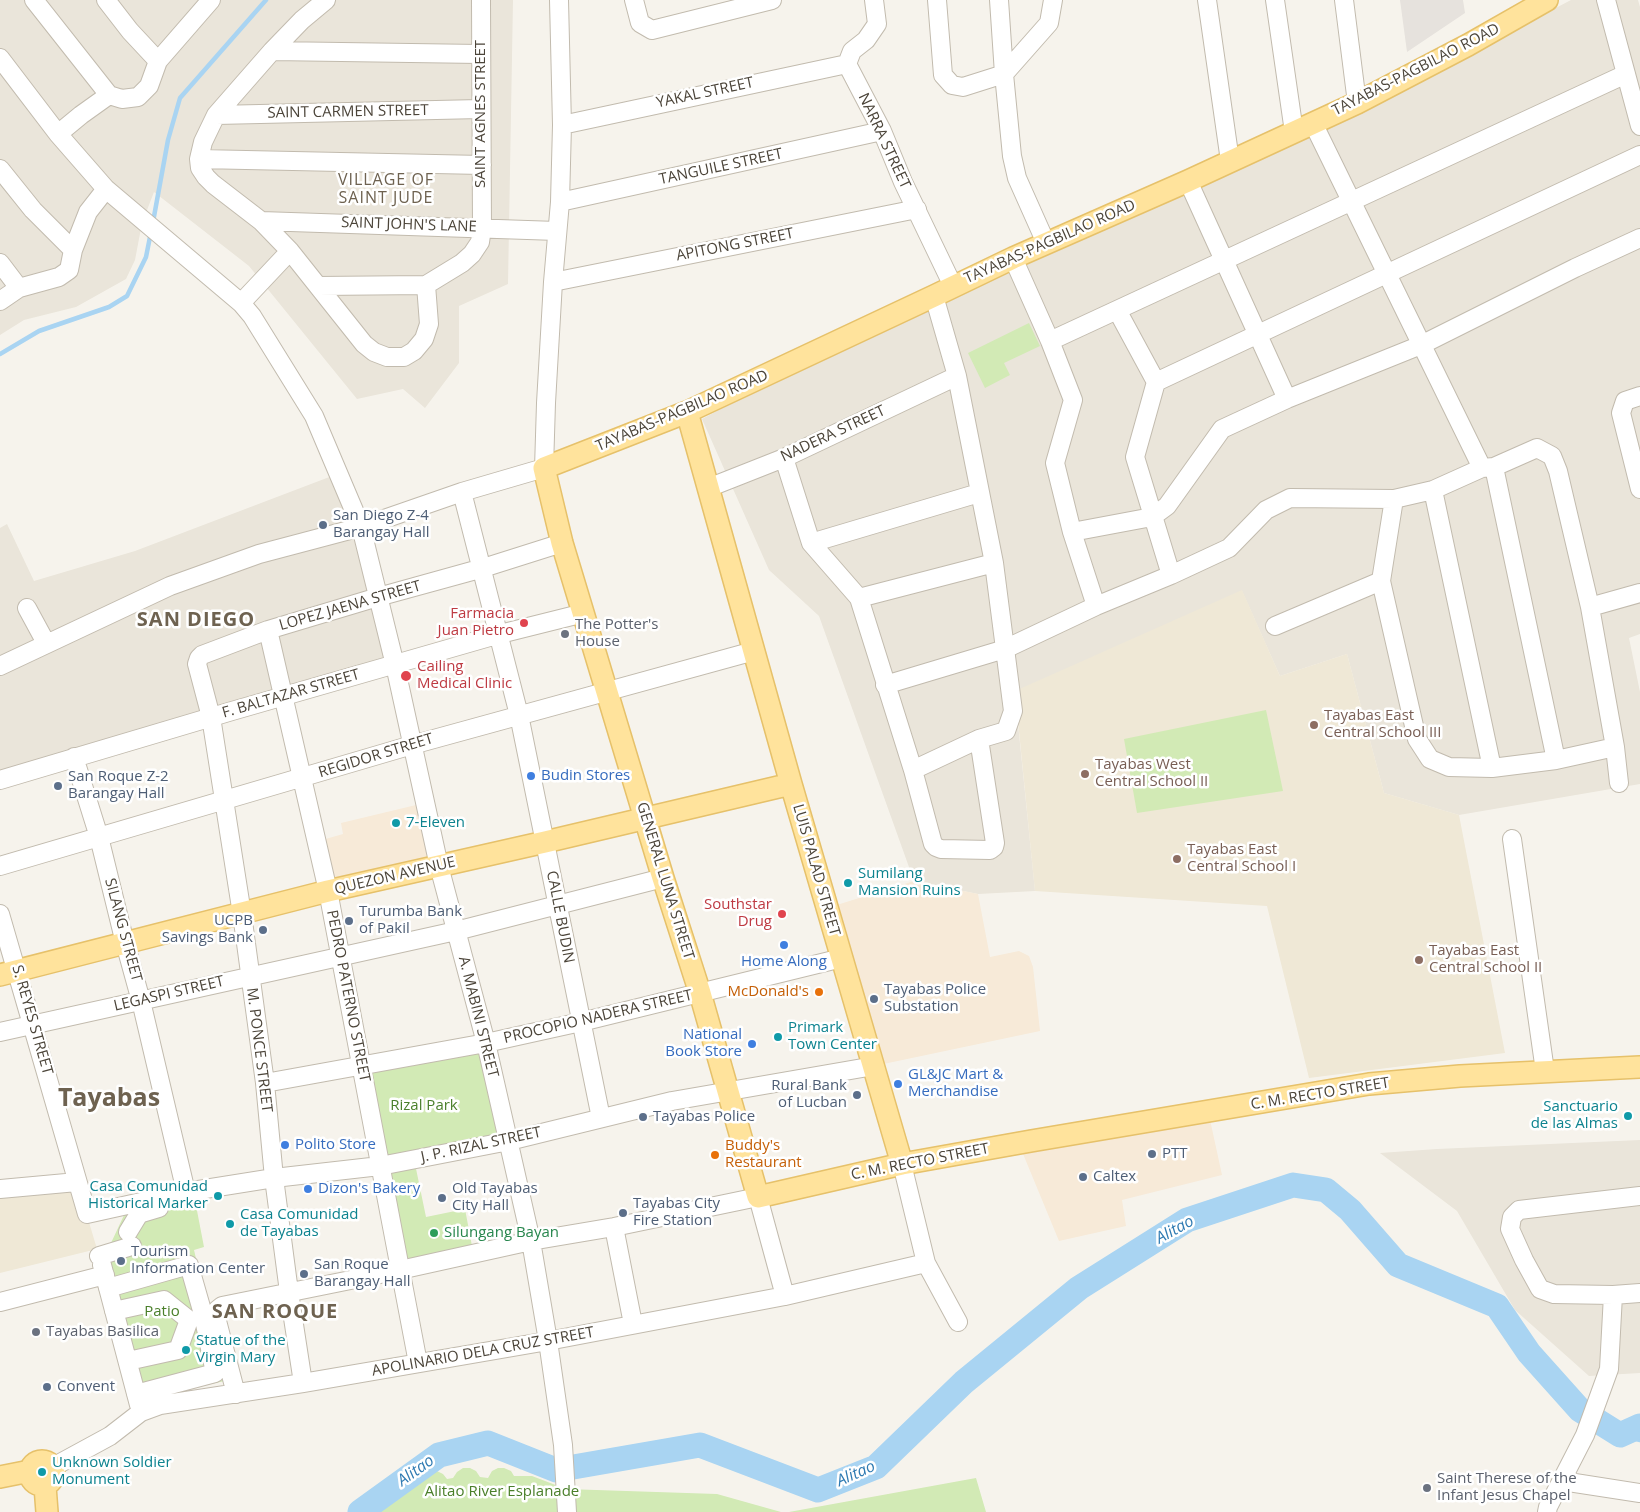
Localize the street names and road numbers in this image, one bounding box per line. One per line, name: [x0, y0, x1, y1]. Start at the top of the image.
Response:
street label: TAYABAS-PAGBILAO ROAD: [1329, 20, 1503, 120]
street label: SAINT AGNES STREET: [472, 40, 490, 188]
street label: YAKAL STREET: [655, 74, 755, 112]
street label: NARRA STREET: [854, 90, 914, 192]
street label: SAINT CARMEN STREET: [267, 102, 429, 122]
street label: TANGUILE STREET: [658, 145, 784, 189]
street label: TAYABAS-PAGBILAO ROAD: [962, 196, 1138, 288]
street label: SAINT JOHN'S LANE: [341, 214, 477, 236]
street label: APITONG STREET: [675, 225, 795, 265]
street label: TAYABAS-PAGBILAO ROAD: [593, 367, 771, 455]
street label: NADERA STREET: [778, 402, 888, 466]
street label: LOPEZ JAENA STREET: [277, 577, 423, 635]
street label: F. BALTAZAR STREET: [220, 666, 362, 722]
street label: REGIDOR STREET: [316, 730, 436, 782]
street label: GENERAL LUNA STREET: [632, 800, 698, 962]
street label: LUIS PALAD STREET: [789, 802, 843, 938]
street label: QUEZON AVENUE: [333, 853, 457, 899]
street label: CALLE BUDIN: [542, 869, 578, 965]
street label: SILANG STREET: [101, 876, 145, 984]
street label: PEDRO PATERNO STREET: [322, 908, 374, 1084]
street label: A. MABINI STREET: [454, 955, 502, 1079]
street label: S. REYES STREET: [8, 963, 56, 1077]
street label: LEGASPI STREET: [112, 973, 226, 1015]
street label: M. PONCE STREET: [242, 987, 276, 1113]
street label: PROCOPIO NADERA STREET: [502, 987, 694, 1047]
street label: C. M. RECTO STREET: [1249, 1074, 1391, 1114]
street label: J. P. RIZAL STREET: [419, 1123, 543, 1167]
street label: C. M. RECTO STREET: [849, 1140, 991, 1184]
street label: APOLINARIO DELA CRUZ STREET: [371, 1324, 595, 1380]

